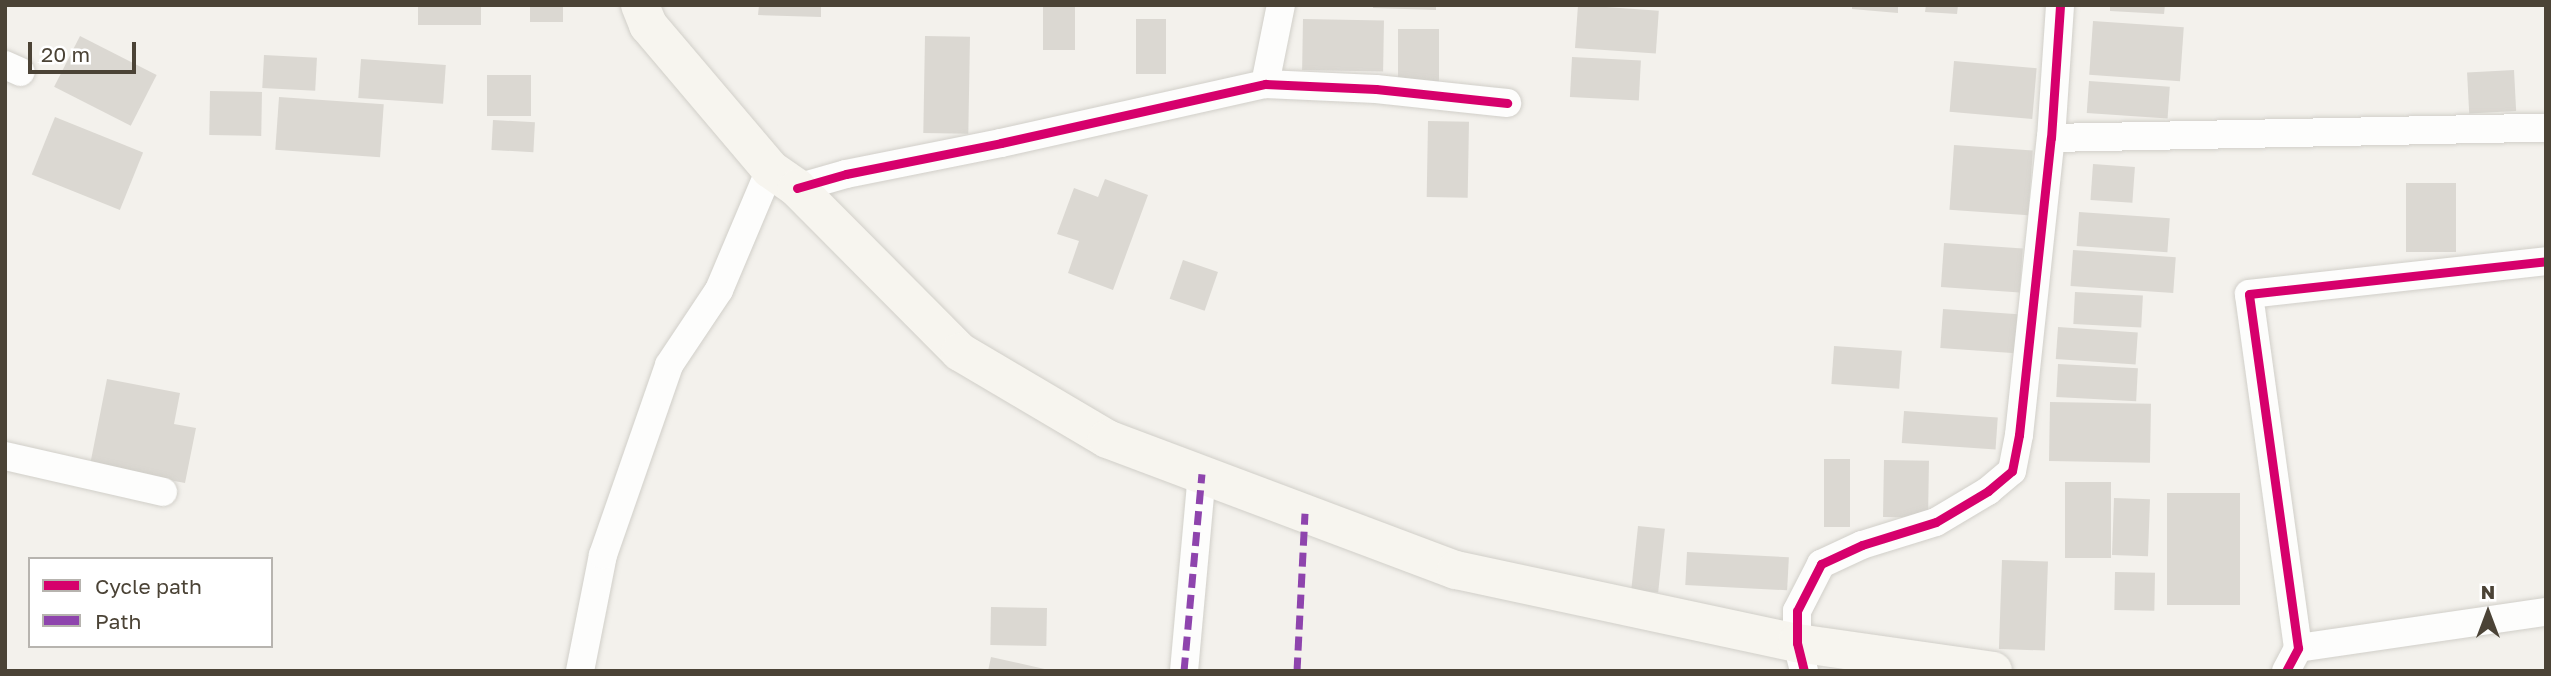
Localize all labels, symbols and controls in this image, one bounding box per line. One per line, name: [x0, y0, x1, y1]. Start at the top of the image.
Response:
scale bar: [32, 28, 140, 72]
text: 20 m: [41, 41, 90, 67]
legend: [28, 557, 273, 648]
text: Cycle path: [95, 573, 202, 599]
north arrow: [2453, 578, 2523, 648]
text: N: [2481, 580, 2495, 603]
text: Path: [95, 608, 142, 634]

